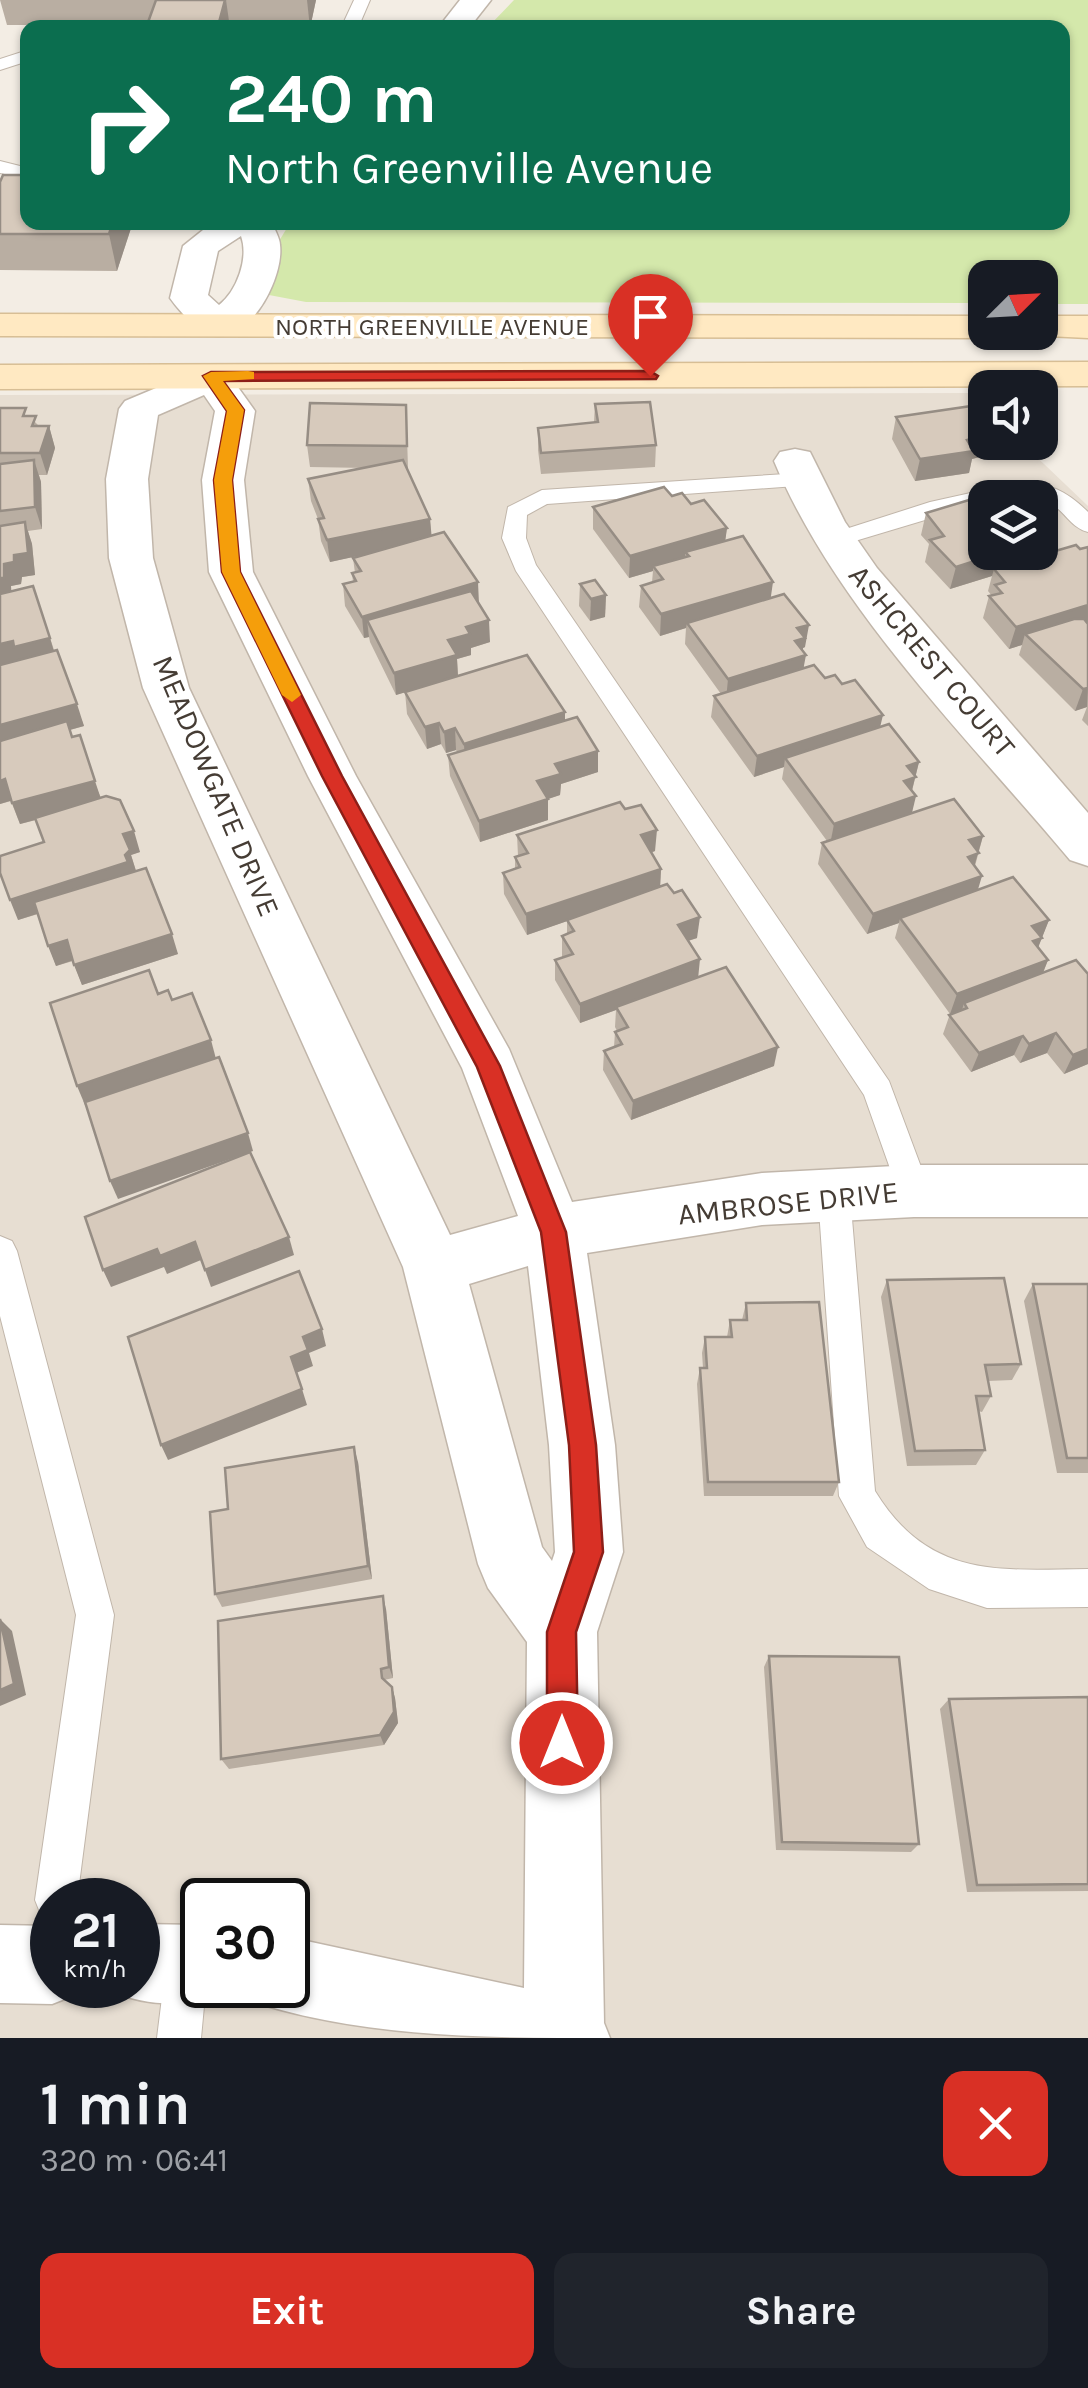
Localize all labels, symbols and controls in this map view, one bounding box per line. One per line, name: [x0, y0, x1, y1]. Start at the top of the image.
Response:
text: 240 m: [225, 58, 437, 140]
icon: right: [60, 60, 190, 190]
text: North Greenville Avenue: [225, 142, 713, 194]
north arrow: [968, 260, 1058, 350]
map controls: [968, 260, 1058, 570]
pin: [608, 274, 693, 377]
icon: arrive: [623, 289, 678, 344]
street label: NORTH GREENVILLE AVENUE: [275, 312, 589, 341]
button: sound: [968, 370, 1058, 460]
button: layers: [968, 480, 1058, 570]
street label: ASHCREST COURT: [841, 557, 1023, 765]
street label: MEADOWGATE DRIVE: [145, 650, 287, 922]
street label: AMBROSE DRIVE: [676, 1174, 900, 1232]
position arrow: [510, 1691, 614, 1795]
speed limit sign: 30: [180, 1878, 310, 2008]
text: 21: [71, 1901, 119, 1960]
text: km/h: [63, 1954, 127, 1983]
text: 1 min: [40, 2069, 191, 2139]
button: close: [943, 2071, 1048, 2176]
text: 320 m · 06:41: [40, 2142, 228, 2179]
button: Exit: [40, 2253, 534, 2368]
button: Share: [554, 2253, 1048, 2368]

